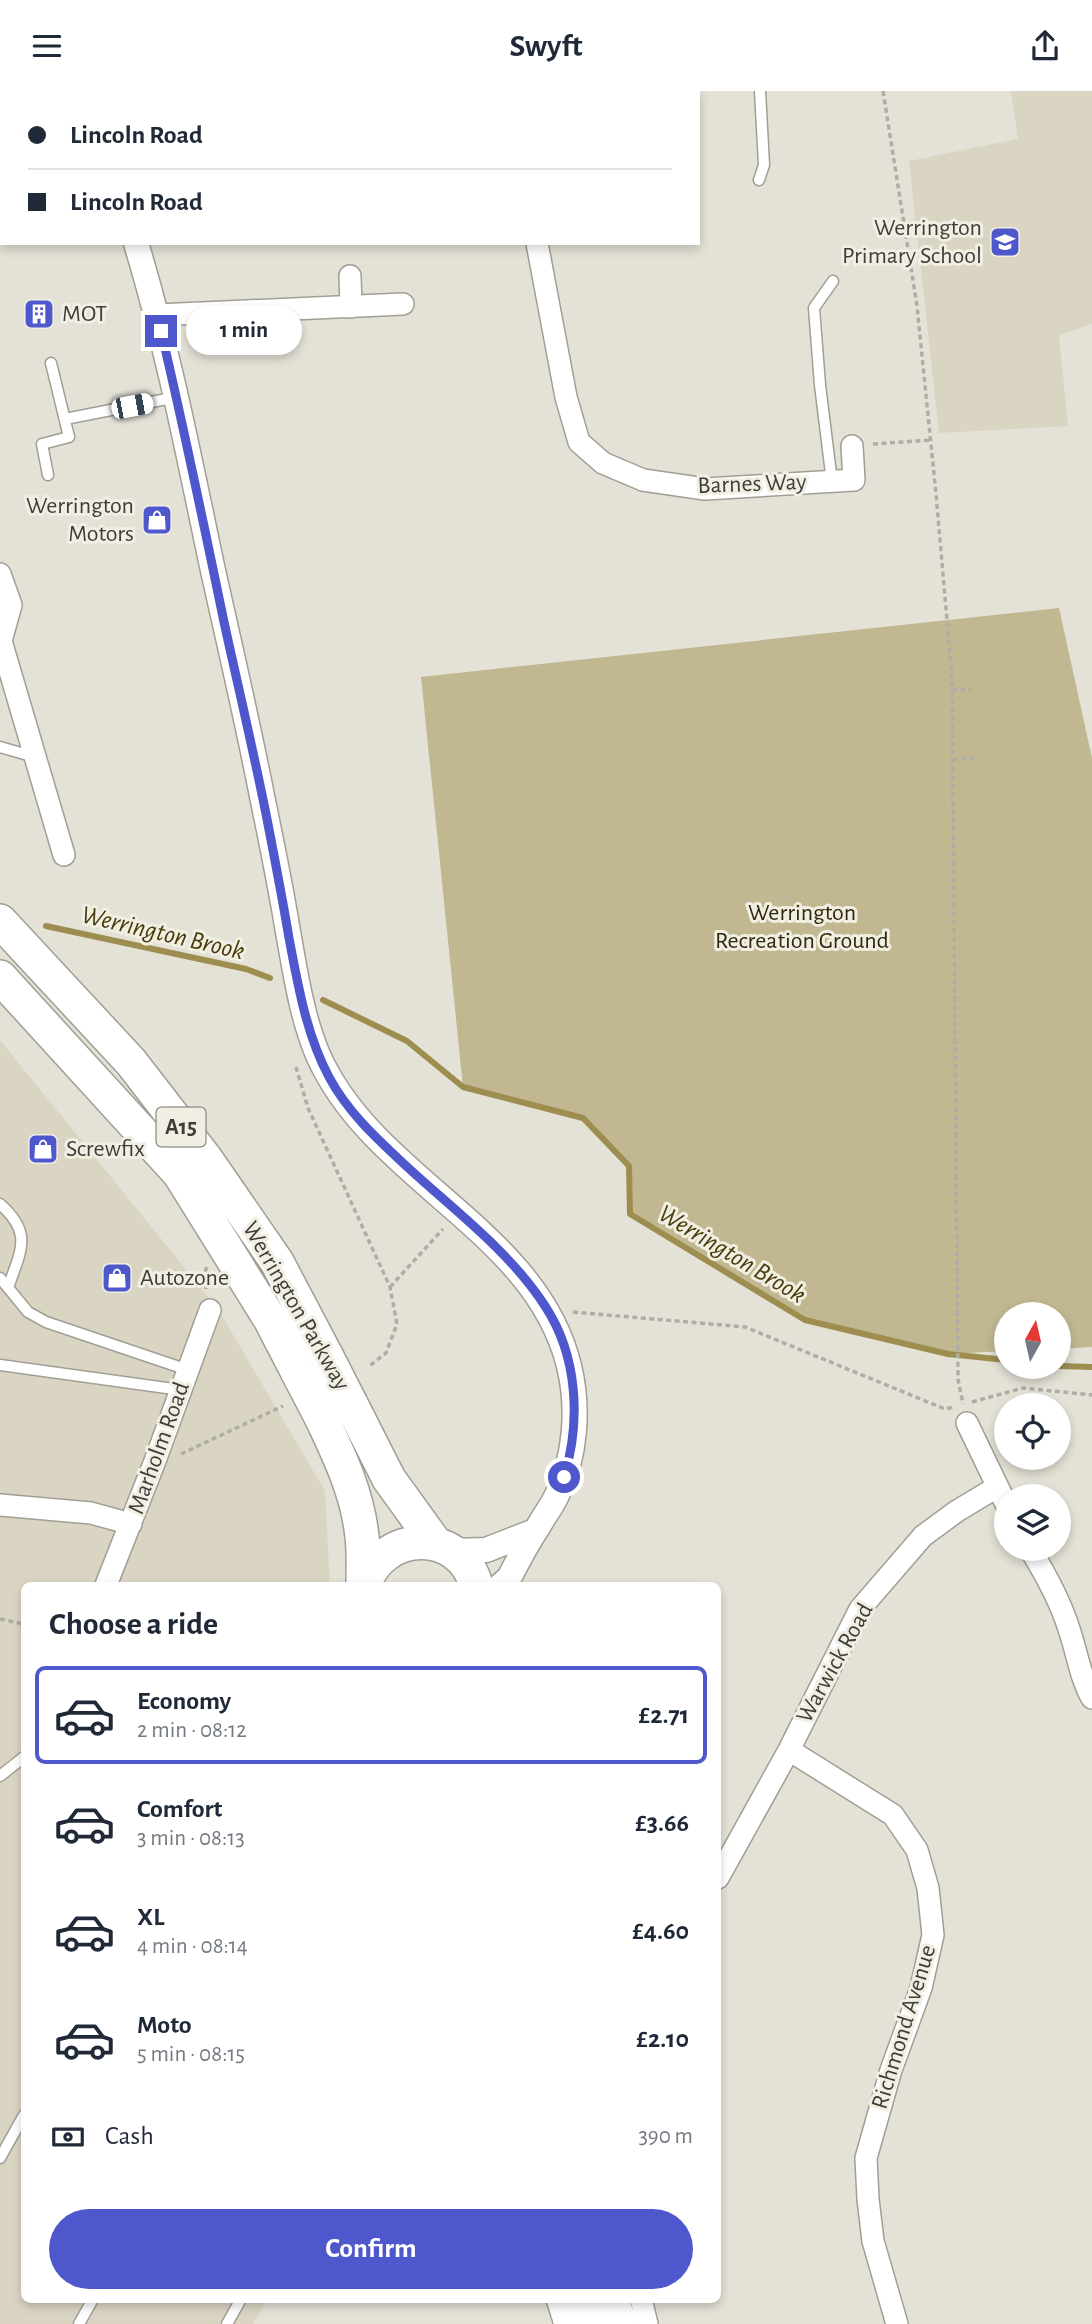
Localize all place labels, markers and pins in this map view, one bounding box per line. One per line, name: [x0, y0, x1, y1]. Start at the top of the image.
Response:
place label: Werrington Primary School: [842, 216, 982, 268]
school or university icon: Werrington Primary School: [988, 225, 1022, 259]
building icon: MOT: [22, 297, 56, 331]
place label: MOT: [62, 302, 107, 326]
place label: Werrington Motors: [26, 494, 134, 546]
shop icon: Werrington Motors: [140, 503, 174, 537]
shop icon: Screwfix: [26, 1132, 60, 1166]
place label: Screwfix: [66, 1137, 145, 1161]
shop icon: Autozone: [100, 1261, 134, 1295]
place label: Autozone: [140, 1266, 229, 1290]

